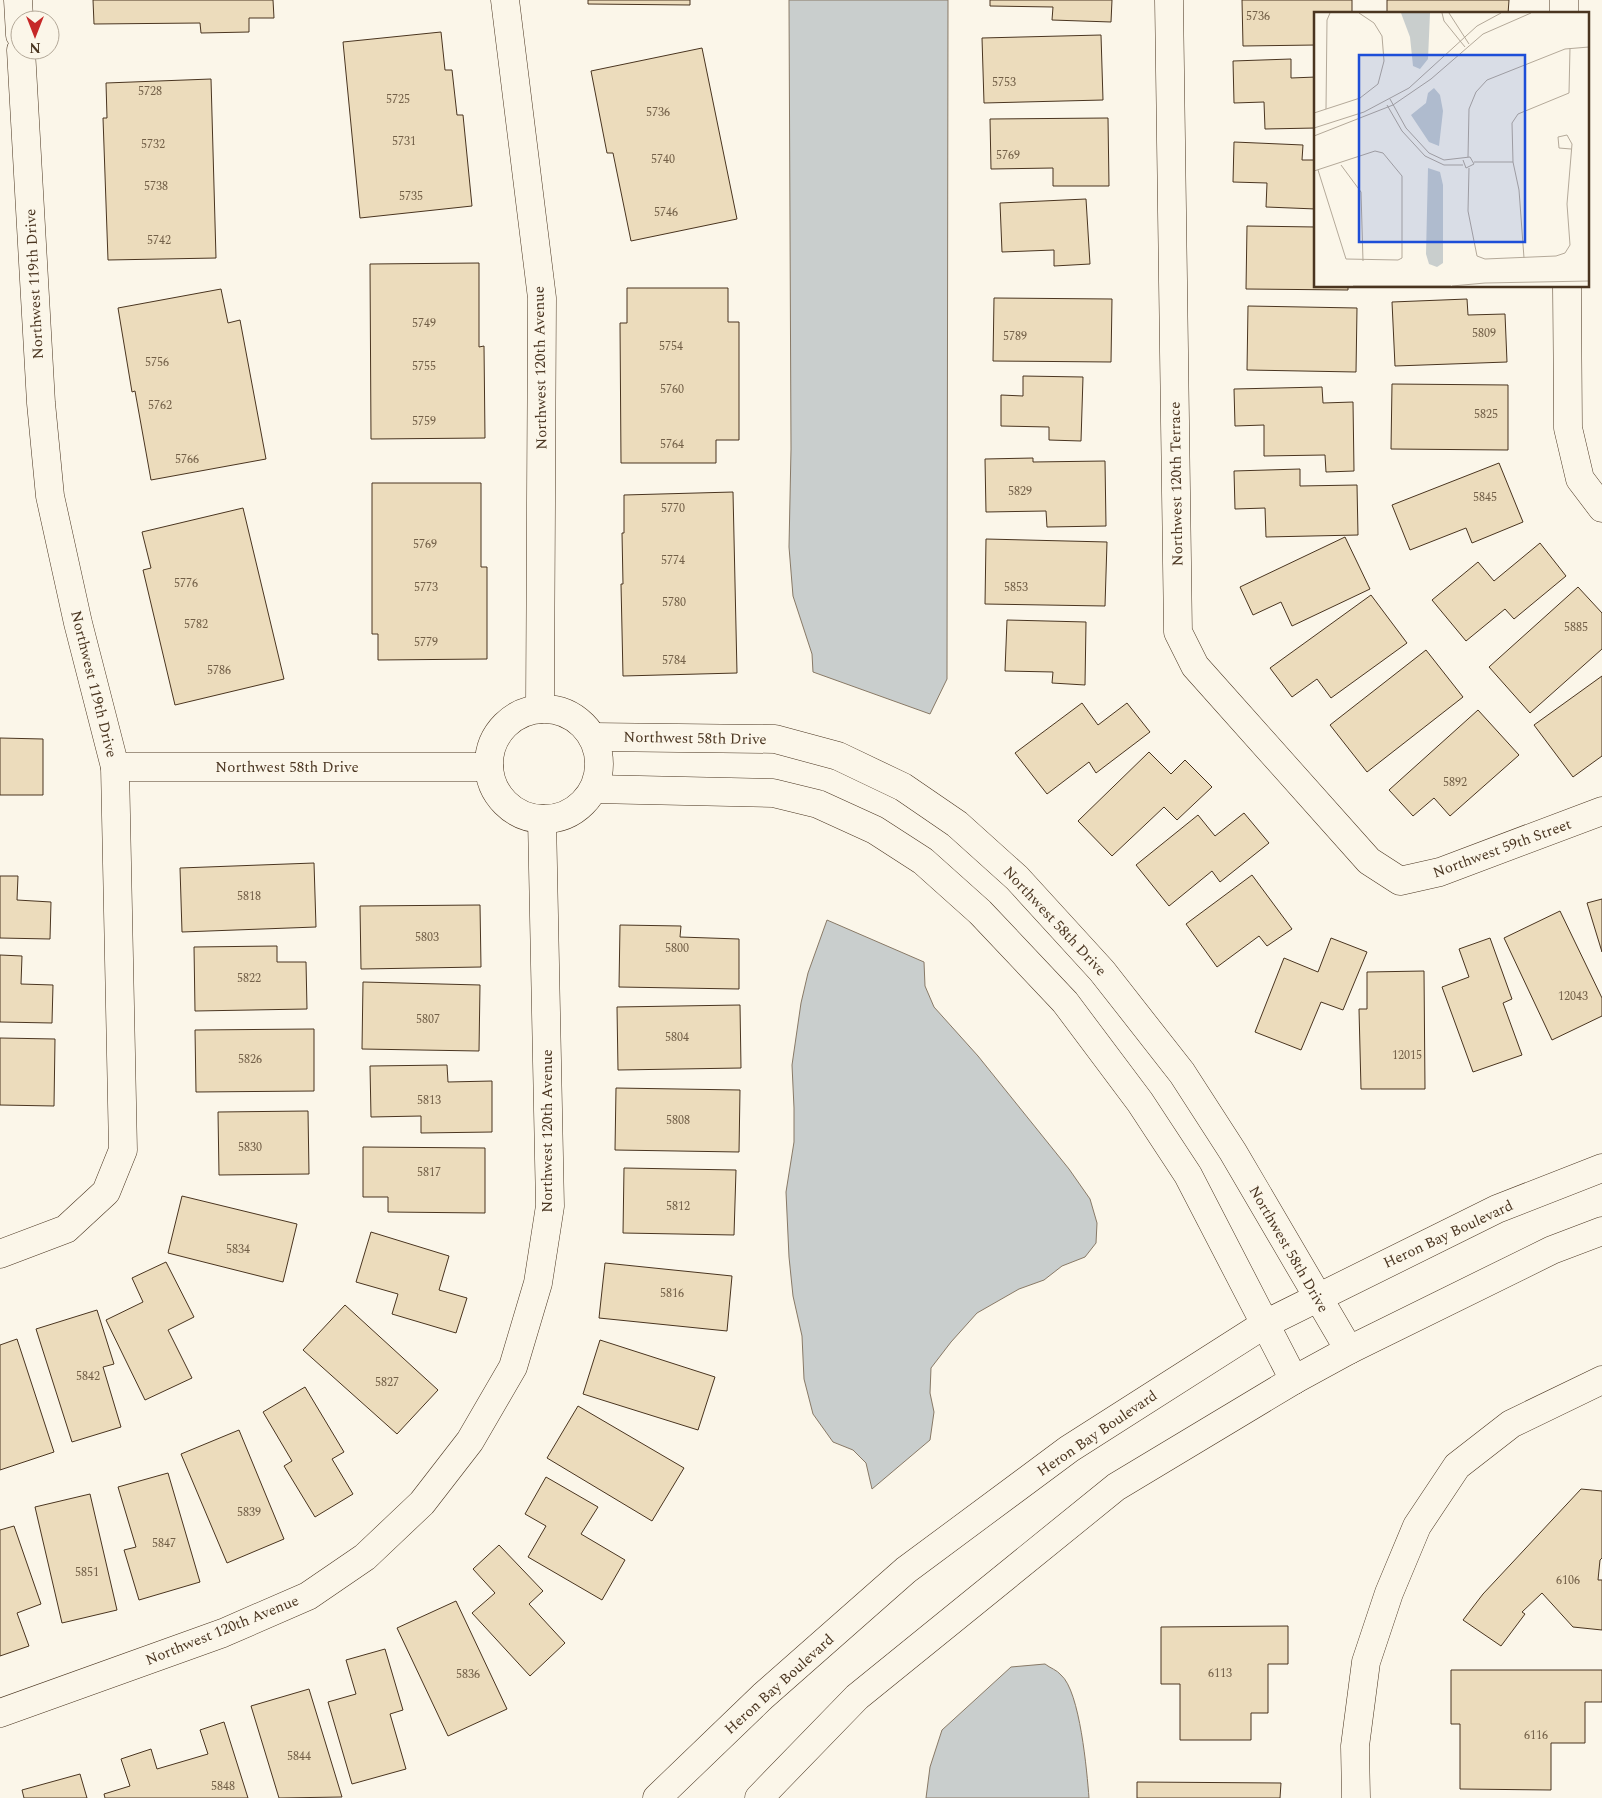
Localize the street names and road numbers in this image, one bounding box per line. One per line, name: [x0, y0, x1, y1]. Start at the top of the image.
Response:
street label: Northwest 119th Drive: [19, 208, 50, 360]
street label: Northwest 120th Avenue: [528, 286, 553, 450]
street label: Northwest 120th Terrace: [1164, 401, 1189, 566]
street label: Northwest 119th Drive: [64, 608, 123, 760]
street label: Northwest 58th Drive: [623, 726, 767, 751]
street label: Northwest 58th Drive: [215, 756, 359, 779]
street label: Northwest 59th Street: [1430, 813, 1575, 884]
street label: Northwest 58th Drive: [997, 861, 1112, 982]
street label: Northwest 120th Avenue: [536, 1049, 559, 1213]
street label: Northwest 58th Drive: [1243, 1181, 1334, 1317]
street label: Heron Bay Boulevard: [1379, 1194, 1517, 1275]
street label: Heron Bay Boulevard: [1032, 1384, 1162, 1482]
street label: Northwest 120th Avenue: [142, 1589, 302, 1672]
street label: Heron Bay Boulevard: [719, 1629, 839, 1740]

